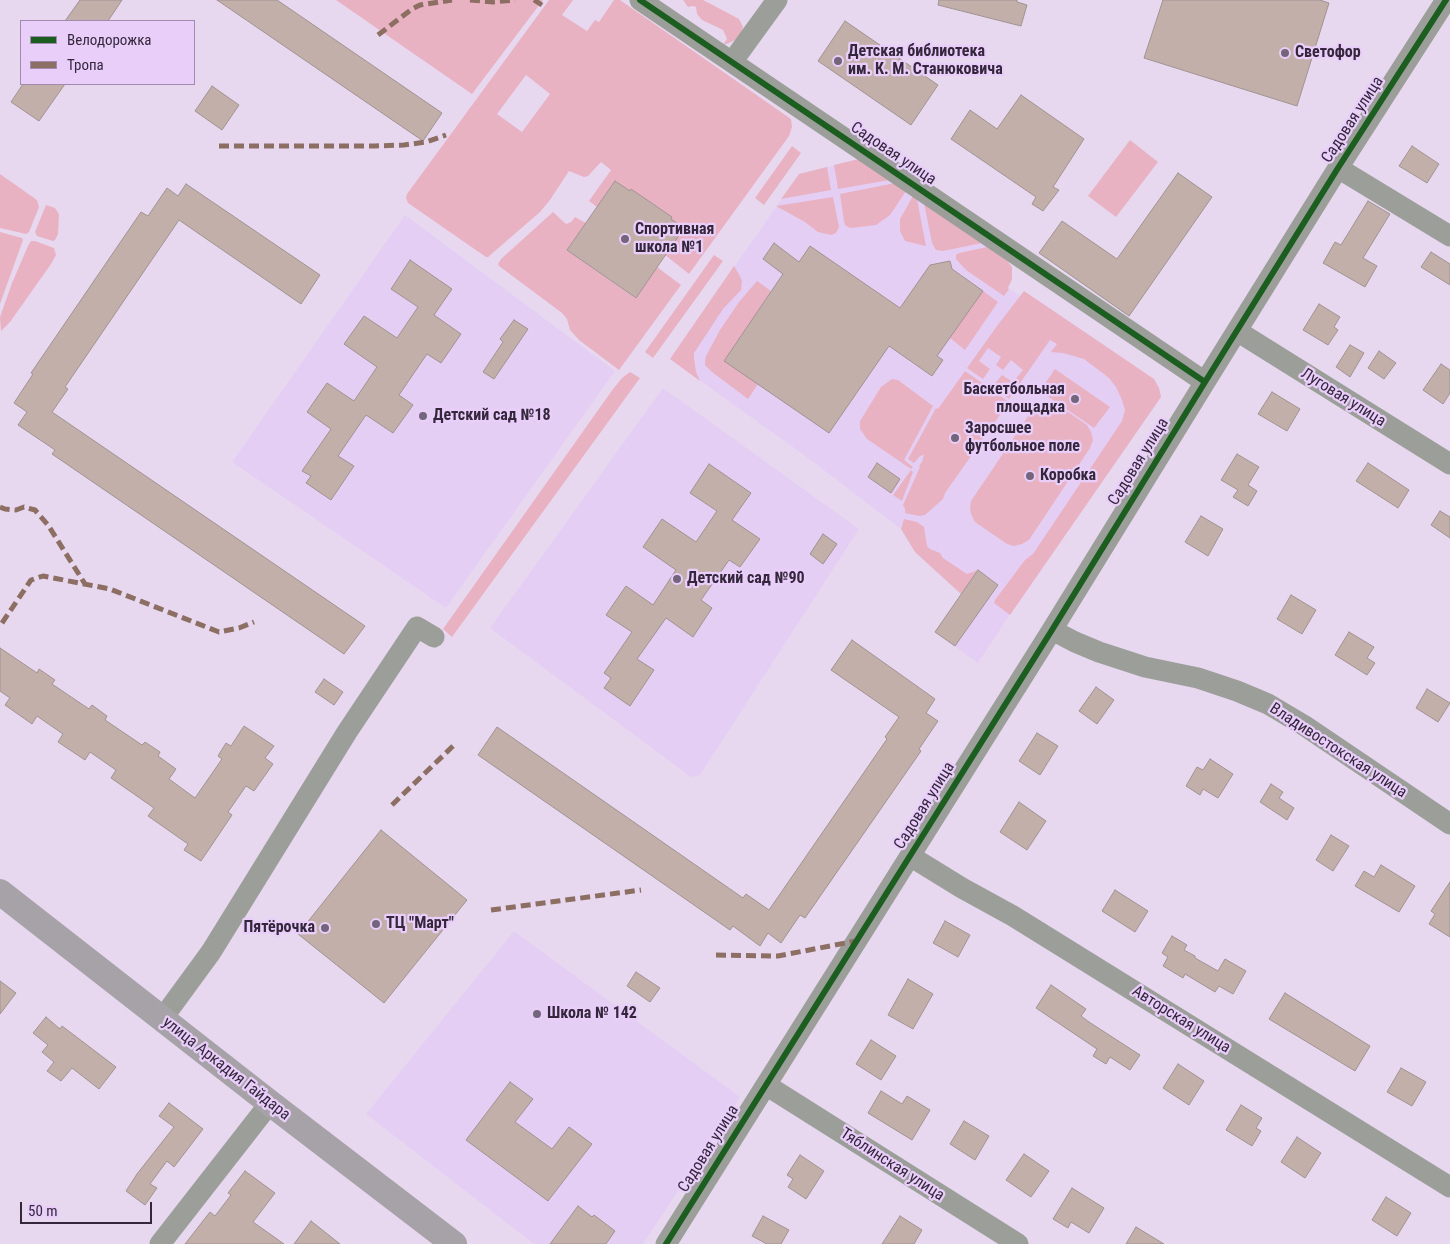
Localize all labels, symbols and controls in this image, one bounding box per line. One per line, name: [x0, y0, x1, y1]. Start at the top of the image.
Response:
legend: [20, 20, 195, 85]
text: Велодорожка: [67, 31, 152, 49]
place label: Детская библиотека им. К. М. Станюковича: [848, 42, 1003, 80]
place label: Светофор: [1295, 43, 1361, 63]
marker: Светофор: [1279, 47, 1291, 59]
marker: Детская библиотека им. К. М. Станюковича: [832, 55, 844, 67]
text: Тропа: [67, 56, 104, 74]
street label: Садовая улица: [1318, 73, 1388, 167]
street label: Садовая улица: [847, 118, 939, 190]
place label: Спортивная школа №1: [635, 220, 714, 258]
marker: Спортивная школа №1: [619, 233, 631, 245]
street label: Луговая улица: [1297, 364, 1389, 432]
place label: Баскетбольная площадка: [963, 380, 1065, 418]
marker: Баскетбольная площадка: [1069, 393, 1081, 405]
place label: Детский сад №18: [433, 406, 551, 426]
marker: Детский сад №18: [417, 410, 429, 422]
street label: Садовая улица: [1105, 415, 1173, 509]
place label: Заросшее футбольное поле: [965, 419, 1080, 457]
marker: Заросшее футбольное поле: [949, 432, 961, 444]
place label: Коробка: [1040, 466, 1096, 486]
marker: Коробка: [1024, 470, 1036, 482]
place label: Детский сад №90: [687, 569, 805, 589]
marker: Детский сад №90: [671, 573, 683, 585]
street label: Владивостокская улица: [1266, 699, 1410, 803]
street label: Садовая улица: [891, 759, 959, 853]
place label: ТЦ "Март": [386, 914, 454, 934]
place label: Пятёрочка: [244, 918, 315, 938]
marker: ТЦ "Март": [370, 918, 382, 930]
marker: Пятёрочка: [319, 922, 331, 934]
street label: Авторская улица: [1128, 982, 1234, 1058]
place label: Школа № 142: [547, 1004, 637, 1024]
marker: Школа № 142: [531, 1008, 543, 1020]
street label: улица Аркадия Гайдара: [158, 1013, 294, 1125]
street label: Садовая улица: [675, 1102, 743, 1196]
street label: Тяблинская улица: [836, 1124, 948, 1206]
scale bar: [22, 1192, 155, 1224]
text: 50 m: [28, 1202, 58, 1220]

